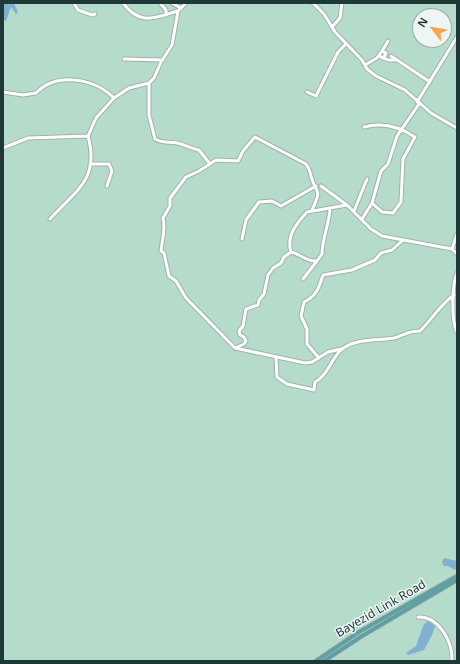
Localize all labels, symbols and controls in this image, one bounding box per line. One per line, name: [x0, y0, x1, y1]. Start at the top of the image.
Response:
north arrow: [412, 8, 452, 48]
text: N: [413, 14, 431, 30]
street label: Bayezid Link Road: [333, 577, 429, 641]

